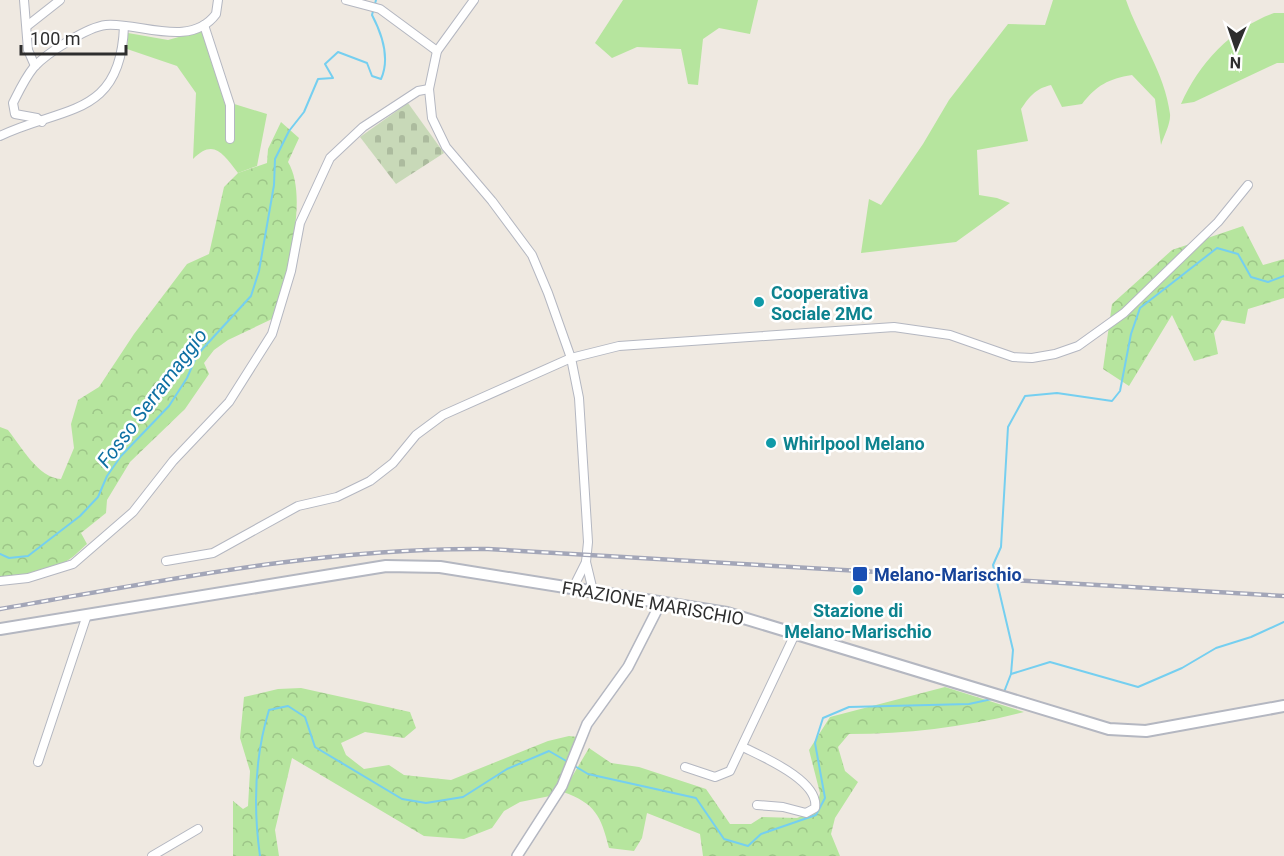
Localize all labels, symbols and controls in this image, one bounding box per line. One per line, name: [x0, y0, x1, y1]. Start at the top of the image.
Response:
scale bar: [21, 18, 126, 56]
north arrow: [1206, 18, 1266, 78]
text: 100 m: [30, 28, 81, 49]
text: N: [1230, 53, 1241, 72]
place label: Cooperativa Sociale 2MC: [771, 282, 873, 324]
marker: Cooperativa Sociale 2MC: [752, 295, 766, 309]
water label: Fosso Serramaggio: [92, 324, 212, 472]
place label: Whirlpool Melano: [783, 433, 925, 454]
marker: Whirlpool Melano: [764, 436, 778, 450]
place label: Melano-Marischio: [874, 564, 1022, 585]
marker: Melano-Marischio: [851, 565, 869, 583]
street label: FRAZIONE MARISCHIO: [560, 577, 746, 629]
marker: Stazione di Melano-Marischio: [851, 583, 865, 597]
place label: Stazione di Melano-Marischio: [784, 600, 932, 642]

